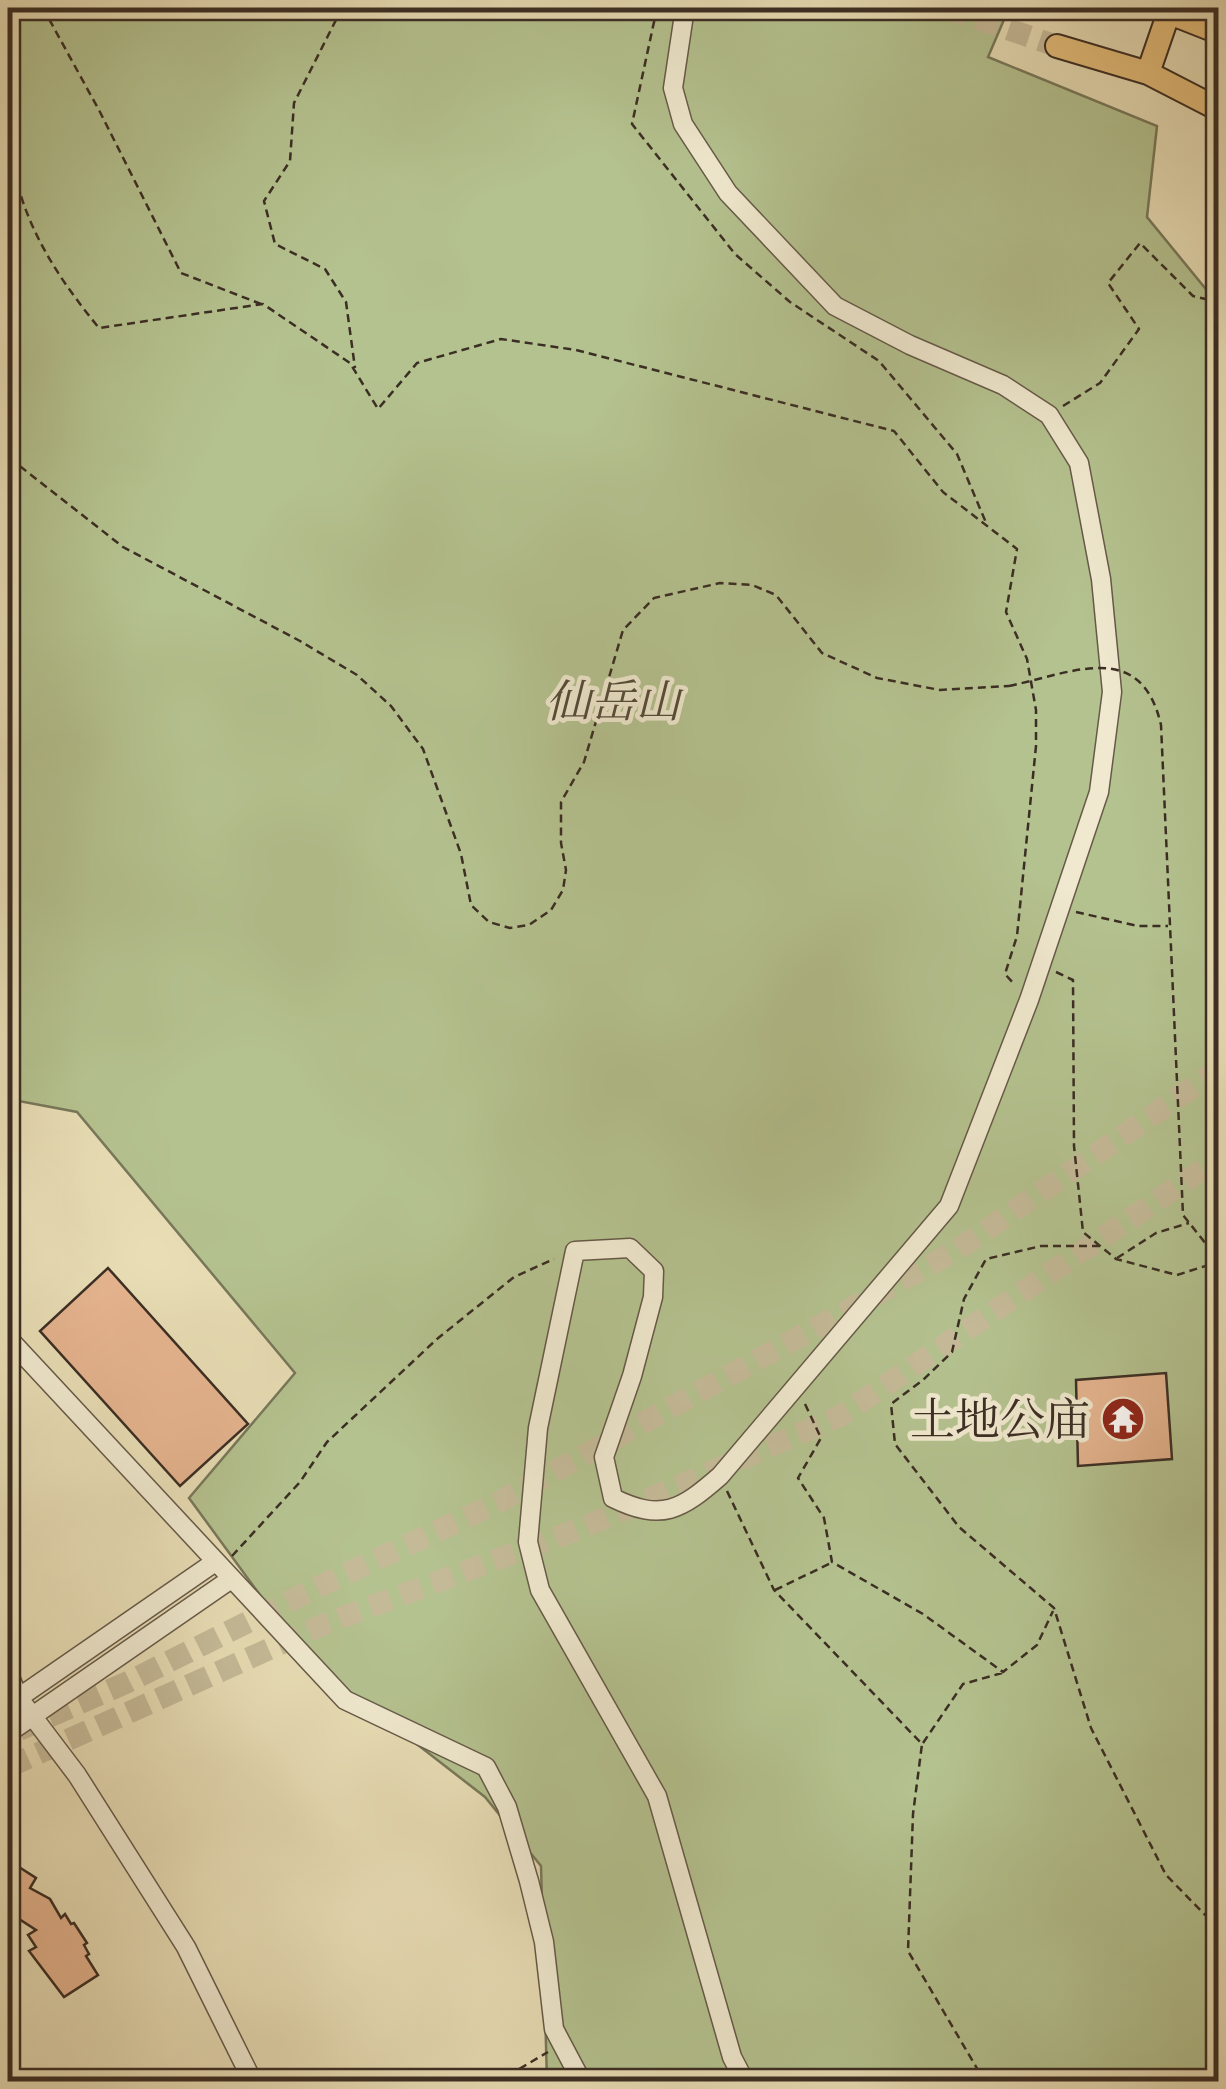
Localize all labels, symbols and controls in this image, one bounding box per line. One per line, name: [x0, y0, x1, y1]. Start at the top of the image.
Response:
park label: 仙岳山: [545, 672, 684, 730]
place label: 土地公庙: [910, 1390, 1090, 1448]
temple icon: 土地公庙: [1100, 1396, 1146, 1442]

